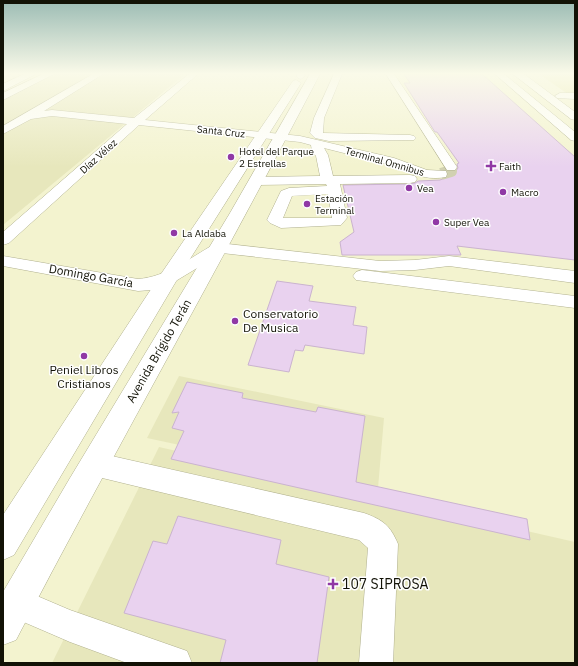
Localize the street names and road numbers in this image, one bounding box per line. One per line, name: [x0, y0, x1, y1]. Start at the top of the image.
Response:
street label: Santa Cruz: [196, 123, 246, 141]
street label: Díaz Vélez: [77, 136, 120, 176]
street label: Terminal Omnibus: [344, 144, 426, 179]
street label: Domingo García: [48, 261, 135, 290]
street label: Avenida Brígido Terán: [123, 296, 194, 405]

